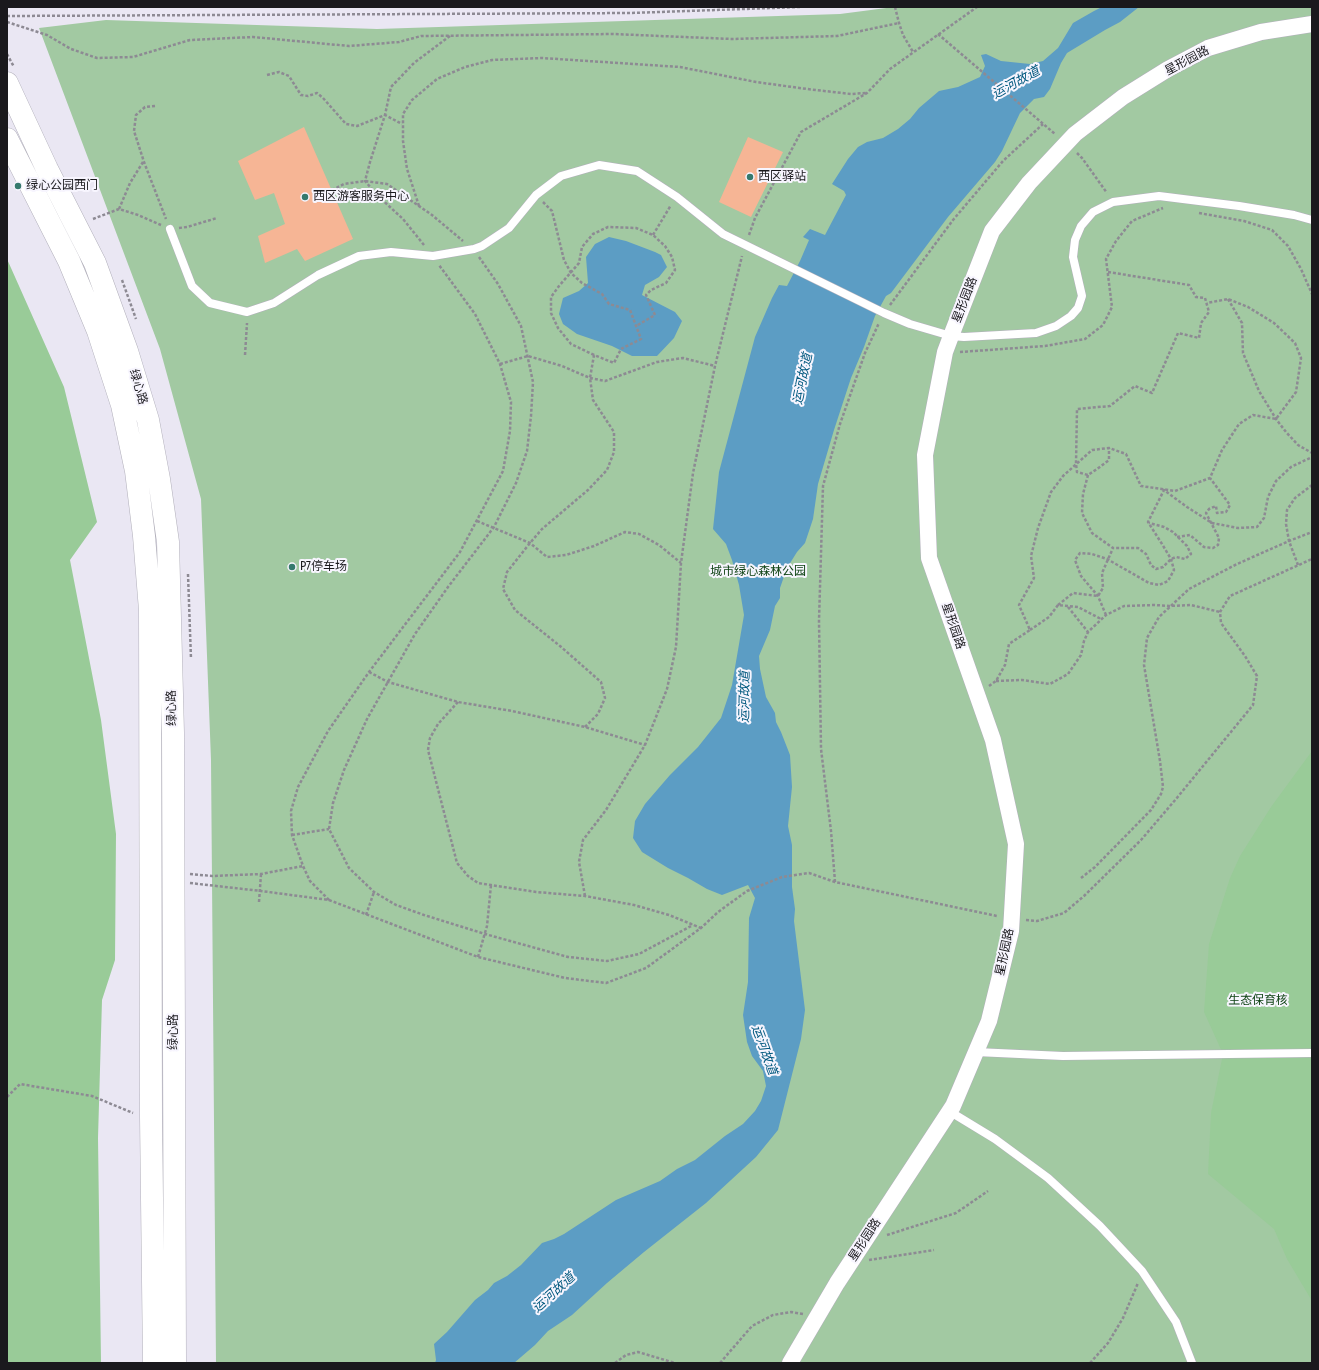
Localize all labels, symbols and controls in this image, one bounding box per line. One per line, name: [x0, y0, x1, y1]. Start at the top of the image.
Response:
street label: 星形园路: [1162, 43, 1212, 79]
water label: 运河故道: [989, 64, 1043, 102]
place label: 西区驿站: [758, 170, 806, 184]
marker: 西区驿站: [745, 172, 755, 182]
place label: 绿心公园西门: [26, 179, 98, 193]
marker: 绿心公园西门: [13, 181, 23, 191]
place label: 西区游客服务中心: [313, 190, 409, 204]
marker: 西区游客服务中心: [300, 192, 310, 202]
street label: 星形园路: [950, 275, 980, 325]
water label: 运河故道: [790, 352, 816, 406]
street label: 绿心路: [126, 368, 150, 406]
place label: P7停车场: [300, 560, 347, 574]
marker: P7停车场: [287, 562, 297, 572]
park label: 城市绿心森林公园: [710, 565, 806, 579]
street label: 星形园路: [938, 601, 968, 651]
water label: 运河故道: [737, 671, 753, 723]
street label: 绿心路: [164, 690, 180, 726]
street label: 星形园路: [993, 927, 1017, 977]
park label: 生态保育核: [1228, 994, 1288, 1008]
street label: 绿心路: [167, 1014, 181, 1050]
water label: 运河故道: [748, 1023, 780, 1077]
street label: 星形园路: [846, 1216, 884, 1264]
water label: 运河故道: [529, 1270, 579, 1316]

